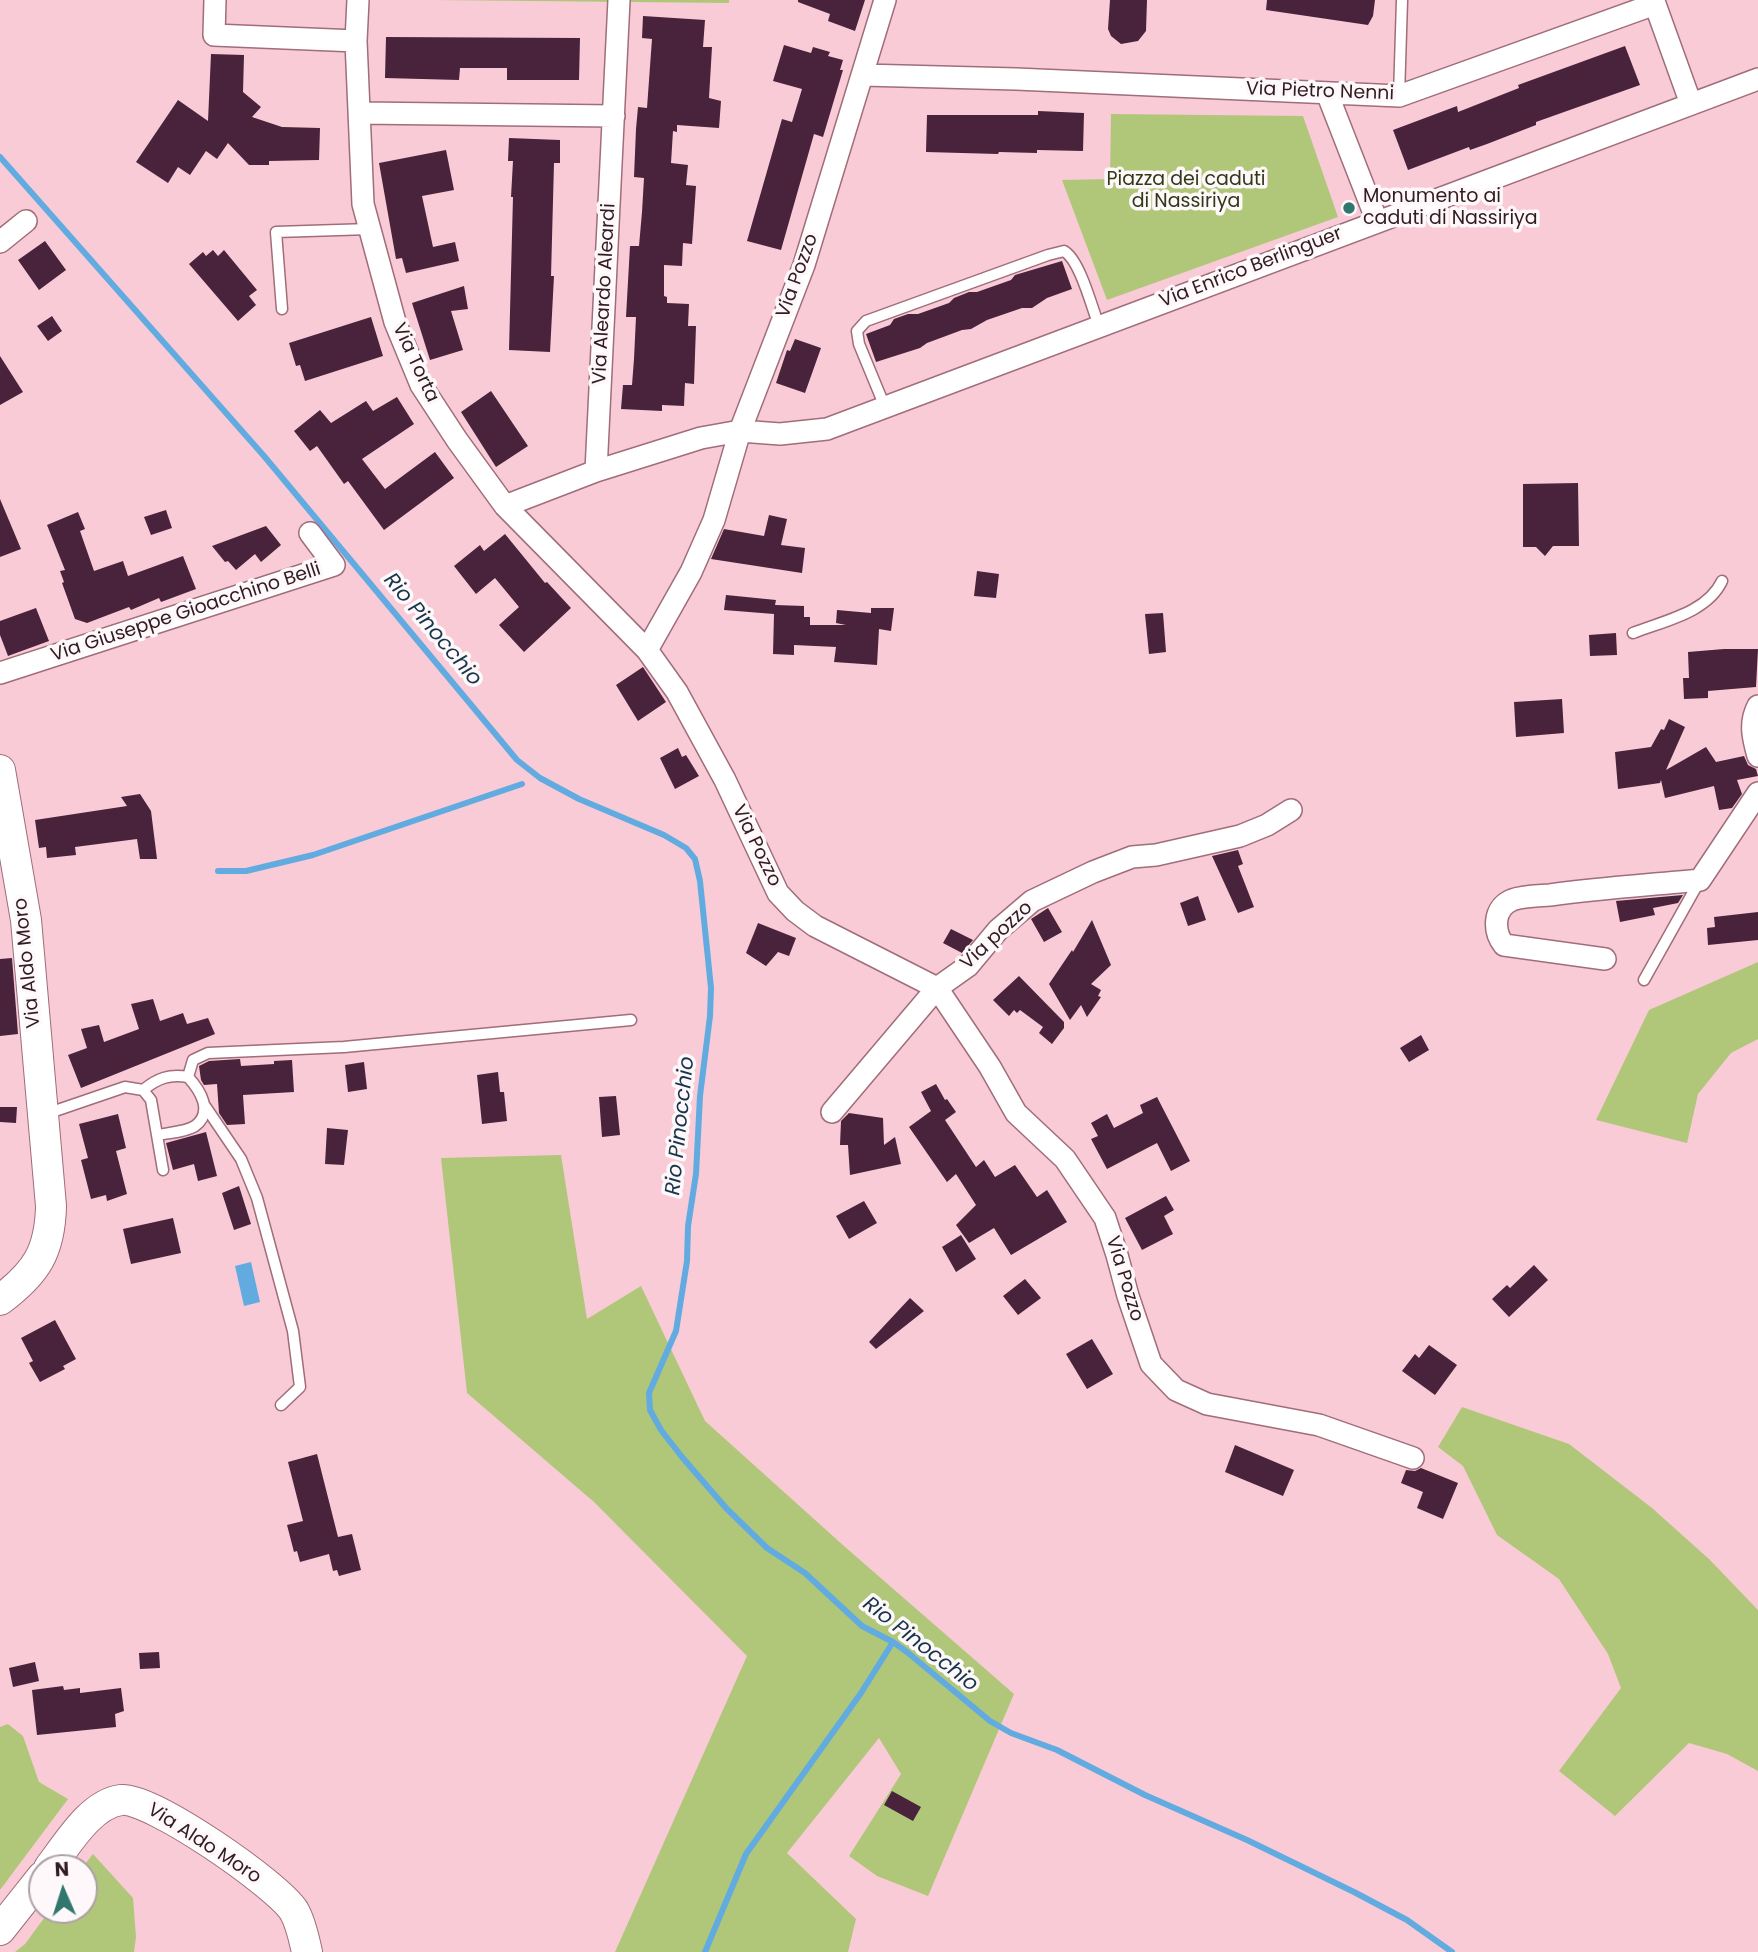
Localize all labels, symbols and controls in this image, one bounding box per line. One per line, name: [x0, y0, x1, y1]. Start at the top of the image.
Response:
street label: Via Pietro Nenni: [1246, 78, 1394, 106]
park label: Piazza dei caduti di Nassiriya: [1106, 169, 1266, 213]
place label: Monumento ai caduti di Nassiriya: [1363, 186, 1538, 230]
marker: Monumento ai caduti di Nassiriya: [1341, 200, 1357, 216]
street label: Via Aleardo Aleardi: [589, 203, 621, 385]
street label: Via Enrico Berlinguer: [1156, 223, 1346, 313]
street label: Via Pozzo: [772, 231, 824, 321]
street label: Via Torta: [387, 320, 443, 406]
street label: Via Giuseppe Gioacchino Belli: [48, 559, 324, 667]
water label: Rio Pinocchio: [378, 569, 486, 691]
street label: Via Pozzo: [726, 801, 786, 891]
street label: Via Aldo Moro: [10, 897, 46, 1029]
street label: Via pozzo: [956, 897, 1038, 975]
water label: Rio Pinocchio: [661, 1055, 701, 1197]
street label: Via Pozzo: [1100, 1234, 1148, 1324]
water label: Rio Pinocchio: [857, 1592, 983, 1698]
street label: Via Aldo Moro: [143, 1799, 265, 1889]
north arrow: [28, 1854, 98, 1924]
text: N: [54, 1856, 70, 1883]

